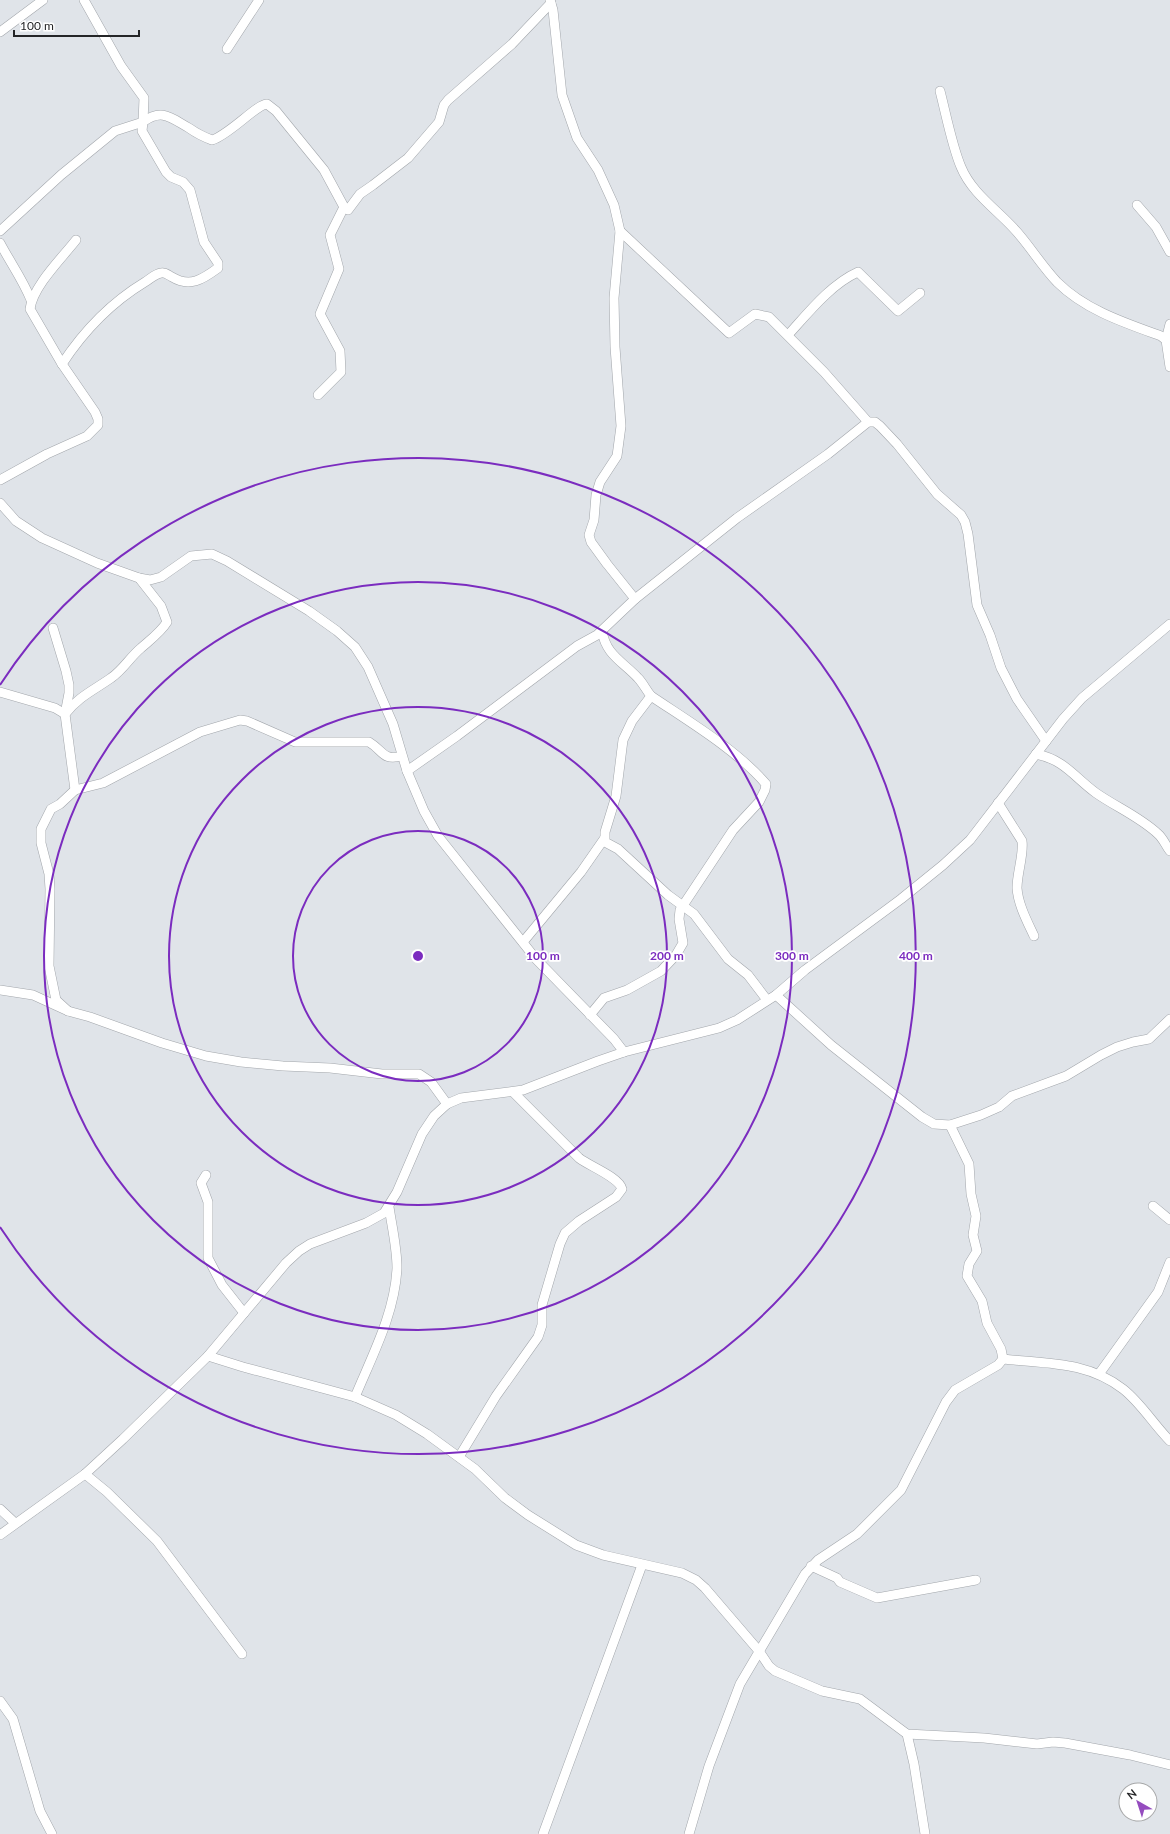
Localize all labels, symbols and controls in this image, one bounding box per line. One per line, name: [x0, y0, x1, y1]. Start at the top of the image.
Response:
scale bar: [14, 12, 139, 38]
text: 100 m: [20, 18, 54, 33]
text: 100 m: [526, 948, 560, 963]
text: 200 m: [650, 948, 684, 963]
text: 300 m: [775, 948, 809, 963]
text: 400 m: [899, 948, 933, 963]
centre of rings: [411, 949, 425, 963]
north arrow: [1118, 1782, 1158, 1822]
text: N: [1124, 1786, 1139, 1802]

